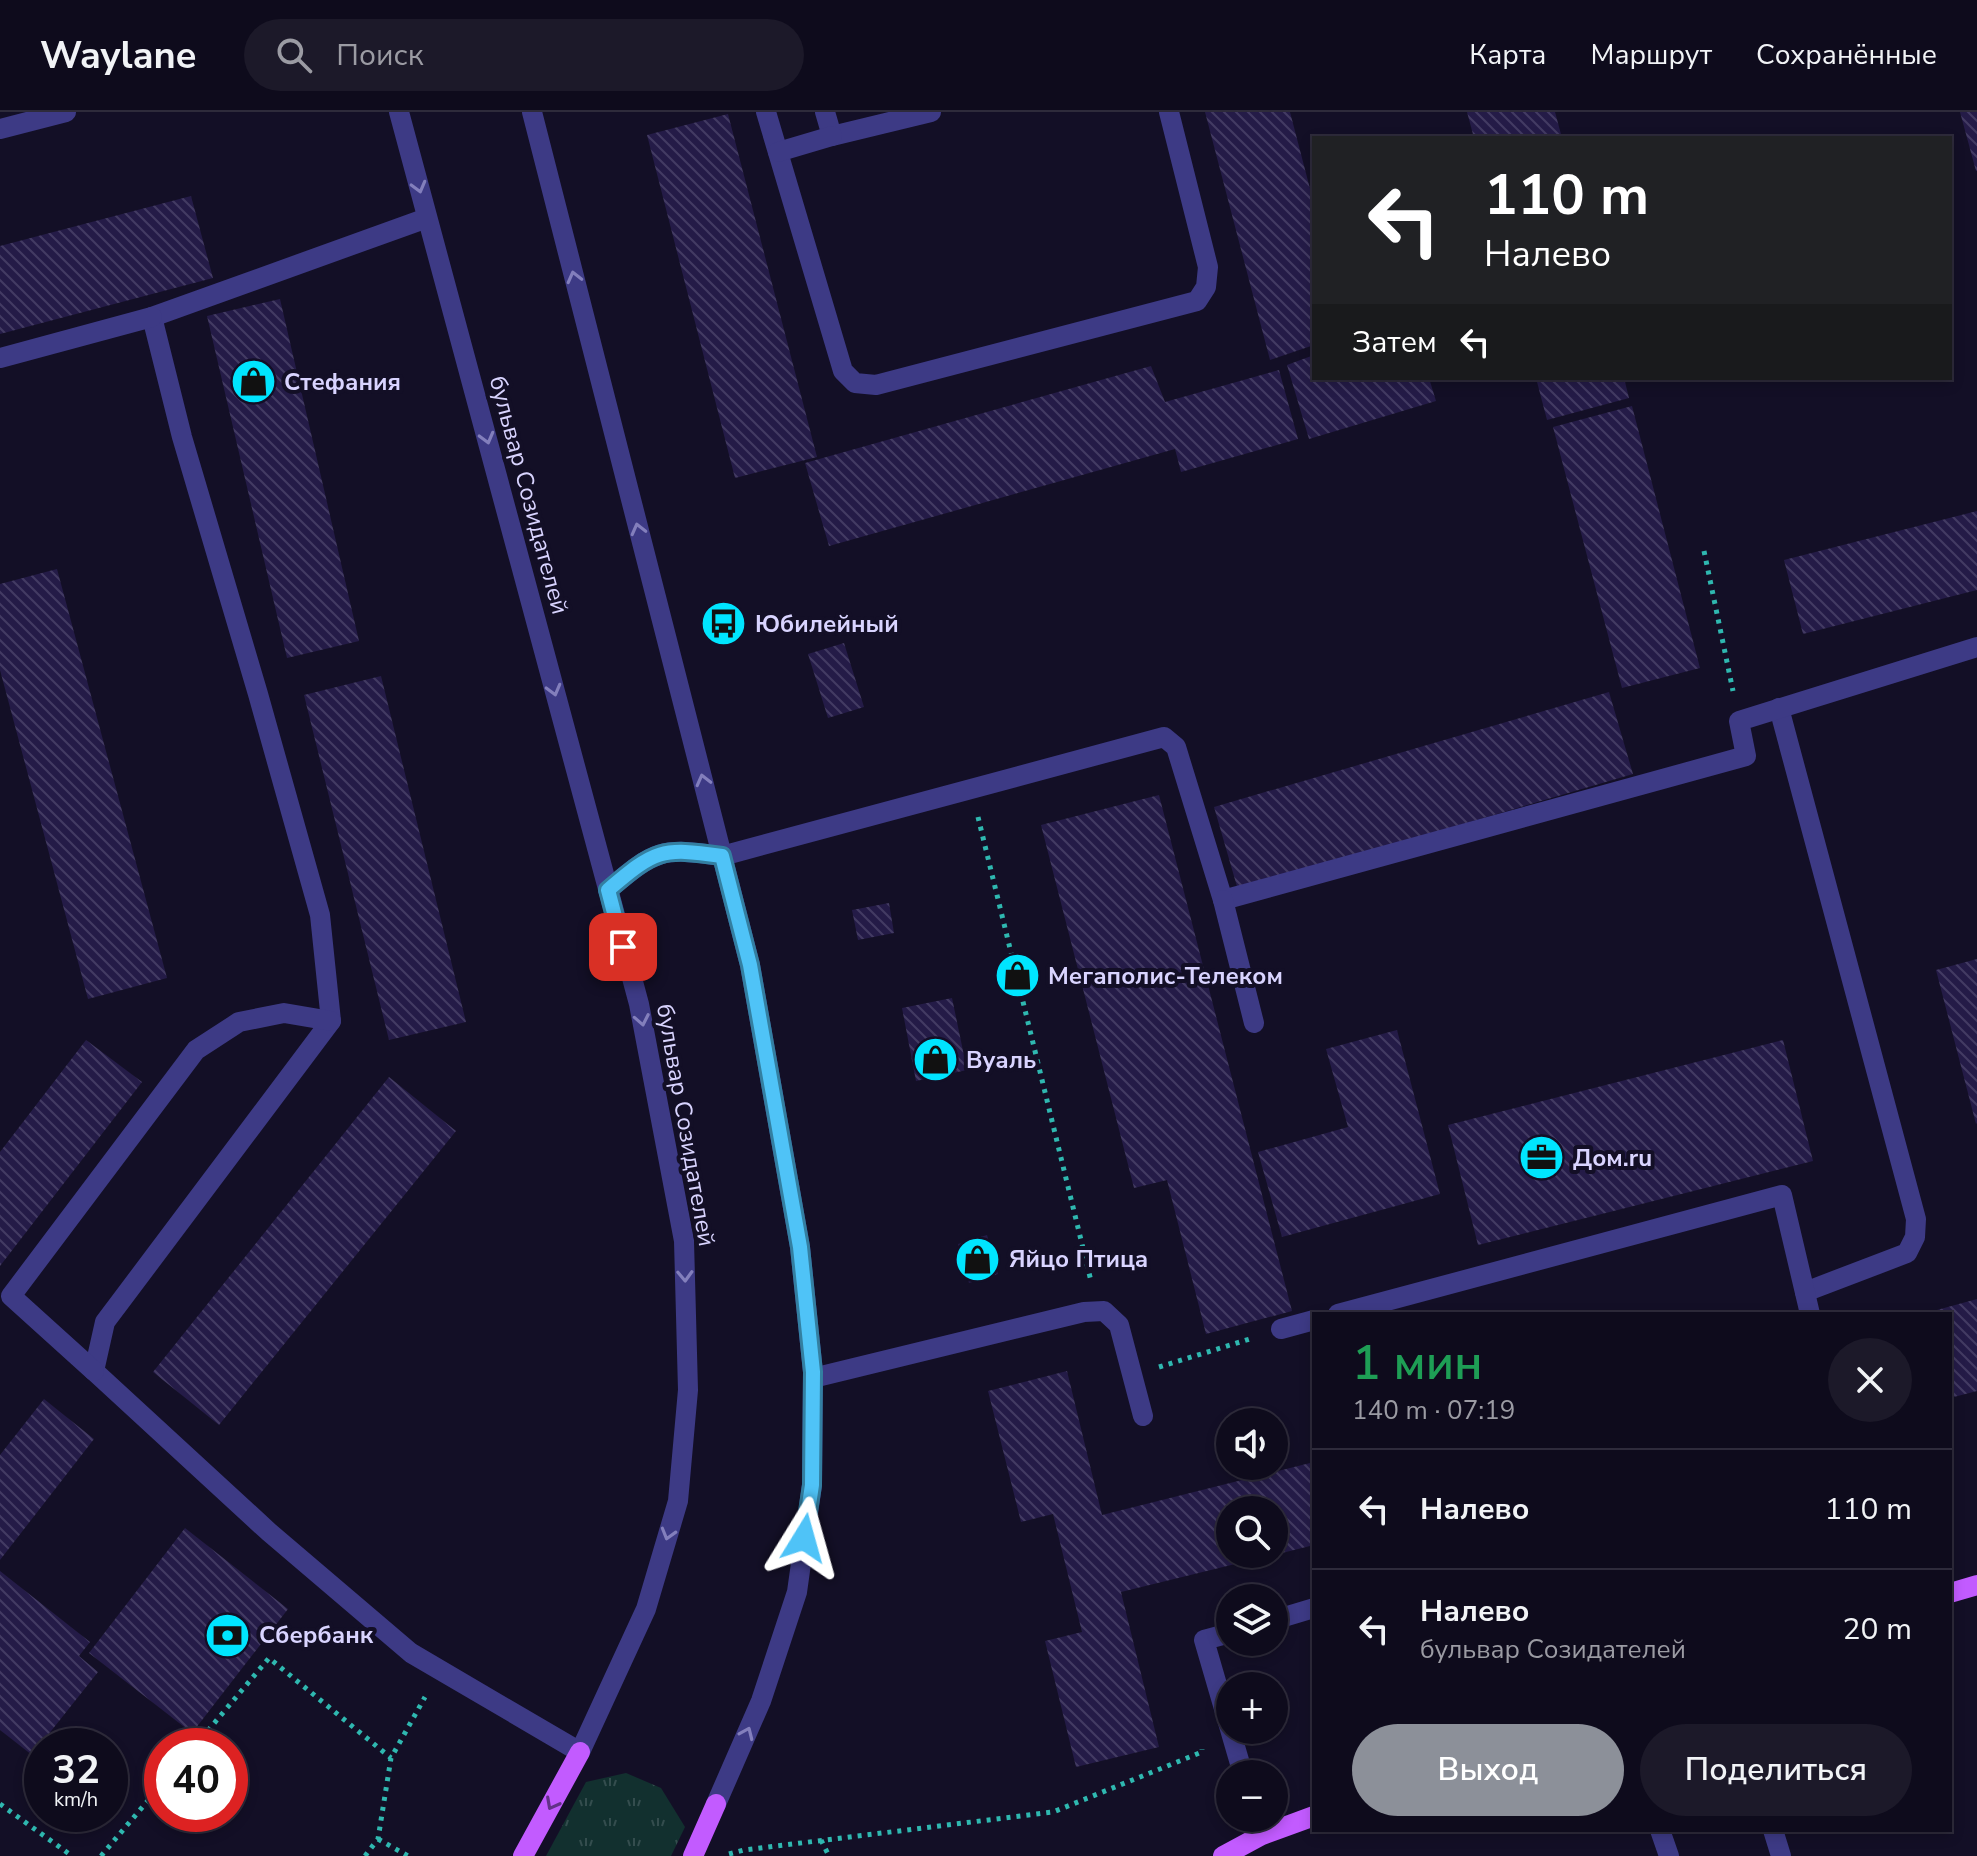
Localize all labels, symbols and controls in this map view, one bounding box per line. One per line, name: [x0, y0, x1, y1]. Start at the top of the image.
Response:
search box: [244, 19, 804, 91]
text: Waylane: [40, 30, 196, 81]
icon: search: [272, 33, 316, 77]
text: Поиск: [336, 35, 424, 76]
text: Карта: [1469, 36, 1546, 74]
text: Маршрут: [1590, 36, 1712, 74]
text: Сохранённые: [1756, 36, 1937, 74]
text: 110 m: [1484, 157, 1649, 234]
icon: left: [1352, 168, 1456, 272]
one-way arrow: [410, 180, 427, 194]
text: Налево: [1484, 230, 1611, 279]
one-way arrow: [567, 270, 584, 284]
icon: left: [1453, 320, 1497, 364]
text: Затем: [1352, 322, 1437, 363]
shop icon: Стефания: [229, 358, 277, 406]
place label: Стефания: [284, 366, 401, 398]
street label: бульвар Созидателей: [482, 372, 576, 618]
one-way arrow: [477, 431, 494, 445]
one-way arrow: [631, 522, 648, 536]
bus stop icon: Юбилейный: [700, 600, 748, 648]
place label: Юбилейный: [755, 608, 899, 640]
one-way arrow: [545, 682, 561, 696]
one-way arrow: [695, 774, 712, 788]
pin: [589, 913, 657, 981]
icon: arrive: [601, 925, 645, 969]
shop icon: Мегаполис-Телеком: [993, 952, 1041, 1000]
place label: Мегаполис-Телеком: [1048, 960, 1283, 992]
street label: бульвар Созидателей: [649, 1001, 723, 1249]
one-way arrow: [632, 1013, 649, 1026]
shop icon: Вуаль: [911, 1036, 959, 1084]
place label: Вуаль: [966, 1044, 1036, 1076]
office icon: Дом.ru: [1518, 1134, 1566, 1182]
place label: Дом.ru: [1573, 1142, 1652, 1174]
shop icon: Яйцо Птица: [954, 1235, 1002, 1283]
place label: Яйцо Птица: [1009, 1243, 1148, 1275]
one-way arrow: [677, 1270, 694, 1283]
text: 1 мин: [1352, 1330, 1483, 1396]
button: close: [1828, 1338, 1912, 1422]
text: 140 m · 07:19: [1352, 1393, 1515, 1428]
map controls: [1216, 1408, 1288, 1832]
button: sound: [1216, 1408, 1288, 1480]
icon: left: [1352, 1487, 1396, 1531]
text: Налево: [1420, 1489, 1529, 1530]
text: 110 m: [1825, 1489, 1912, 1530]
position arrow: [762, 1496, 846, 1580]
button: search: [1216, 1496, 1288, 1568]
one-way arrow: [661, 1526, 677, 1540]
button: layers: [1216, 1584, 1288, 1656]
text: Налево: [1420, 1591, 1529, 1632]
icon: left: [1352, 1607, 1396, 1651]
text: 20 m: [1843, 1609, 1912, 1650]
bank icon: Сбербанк: [204, 1611, 252, 1659]
place label: Сбербанк: [259, 1619, 374, 1651]
text: бульвар Созидателей: [1420, 1632, 1686, 1667]
button: +: [1216, 1672, 1288, 1744]
button: Выход: [1352, 1724, 1624, 1816]
button: Поделиться: [1640, 1724, 1912, 1816]
one-way arrow: [737, 1727, 753, 1741]
speed limit sign: 40: [144, 1728, 248, 1832]
text: 32: [52, 1743, 100, 1797]
button: −: [1216, 1760, 1288, 1832]
text: km/h: [54, 1786, 98, 1813]
one-way arrow: [546, 1795, 561, 1810]

